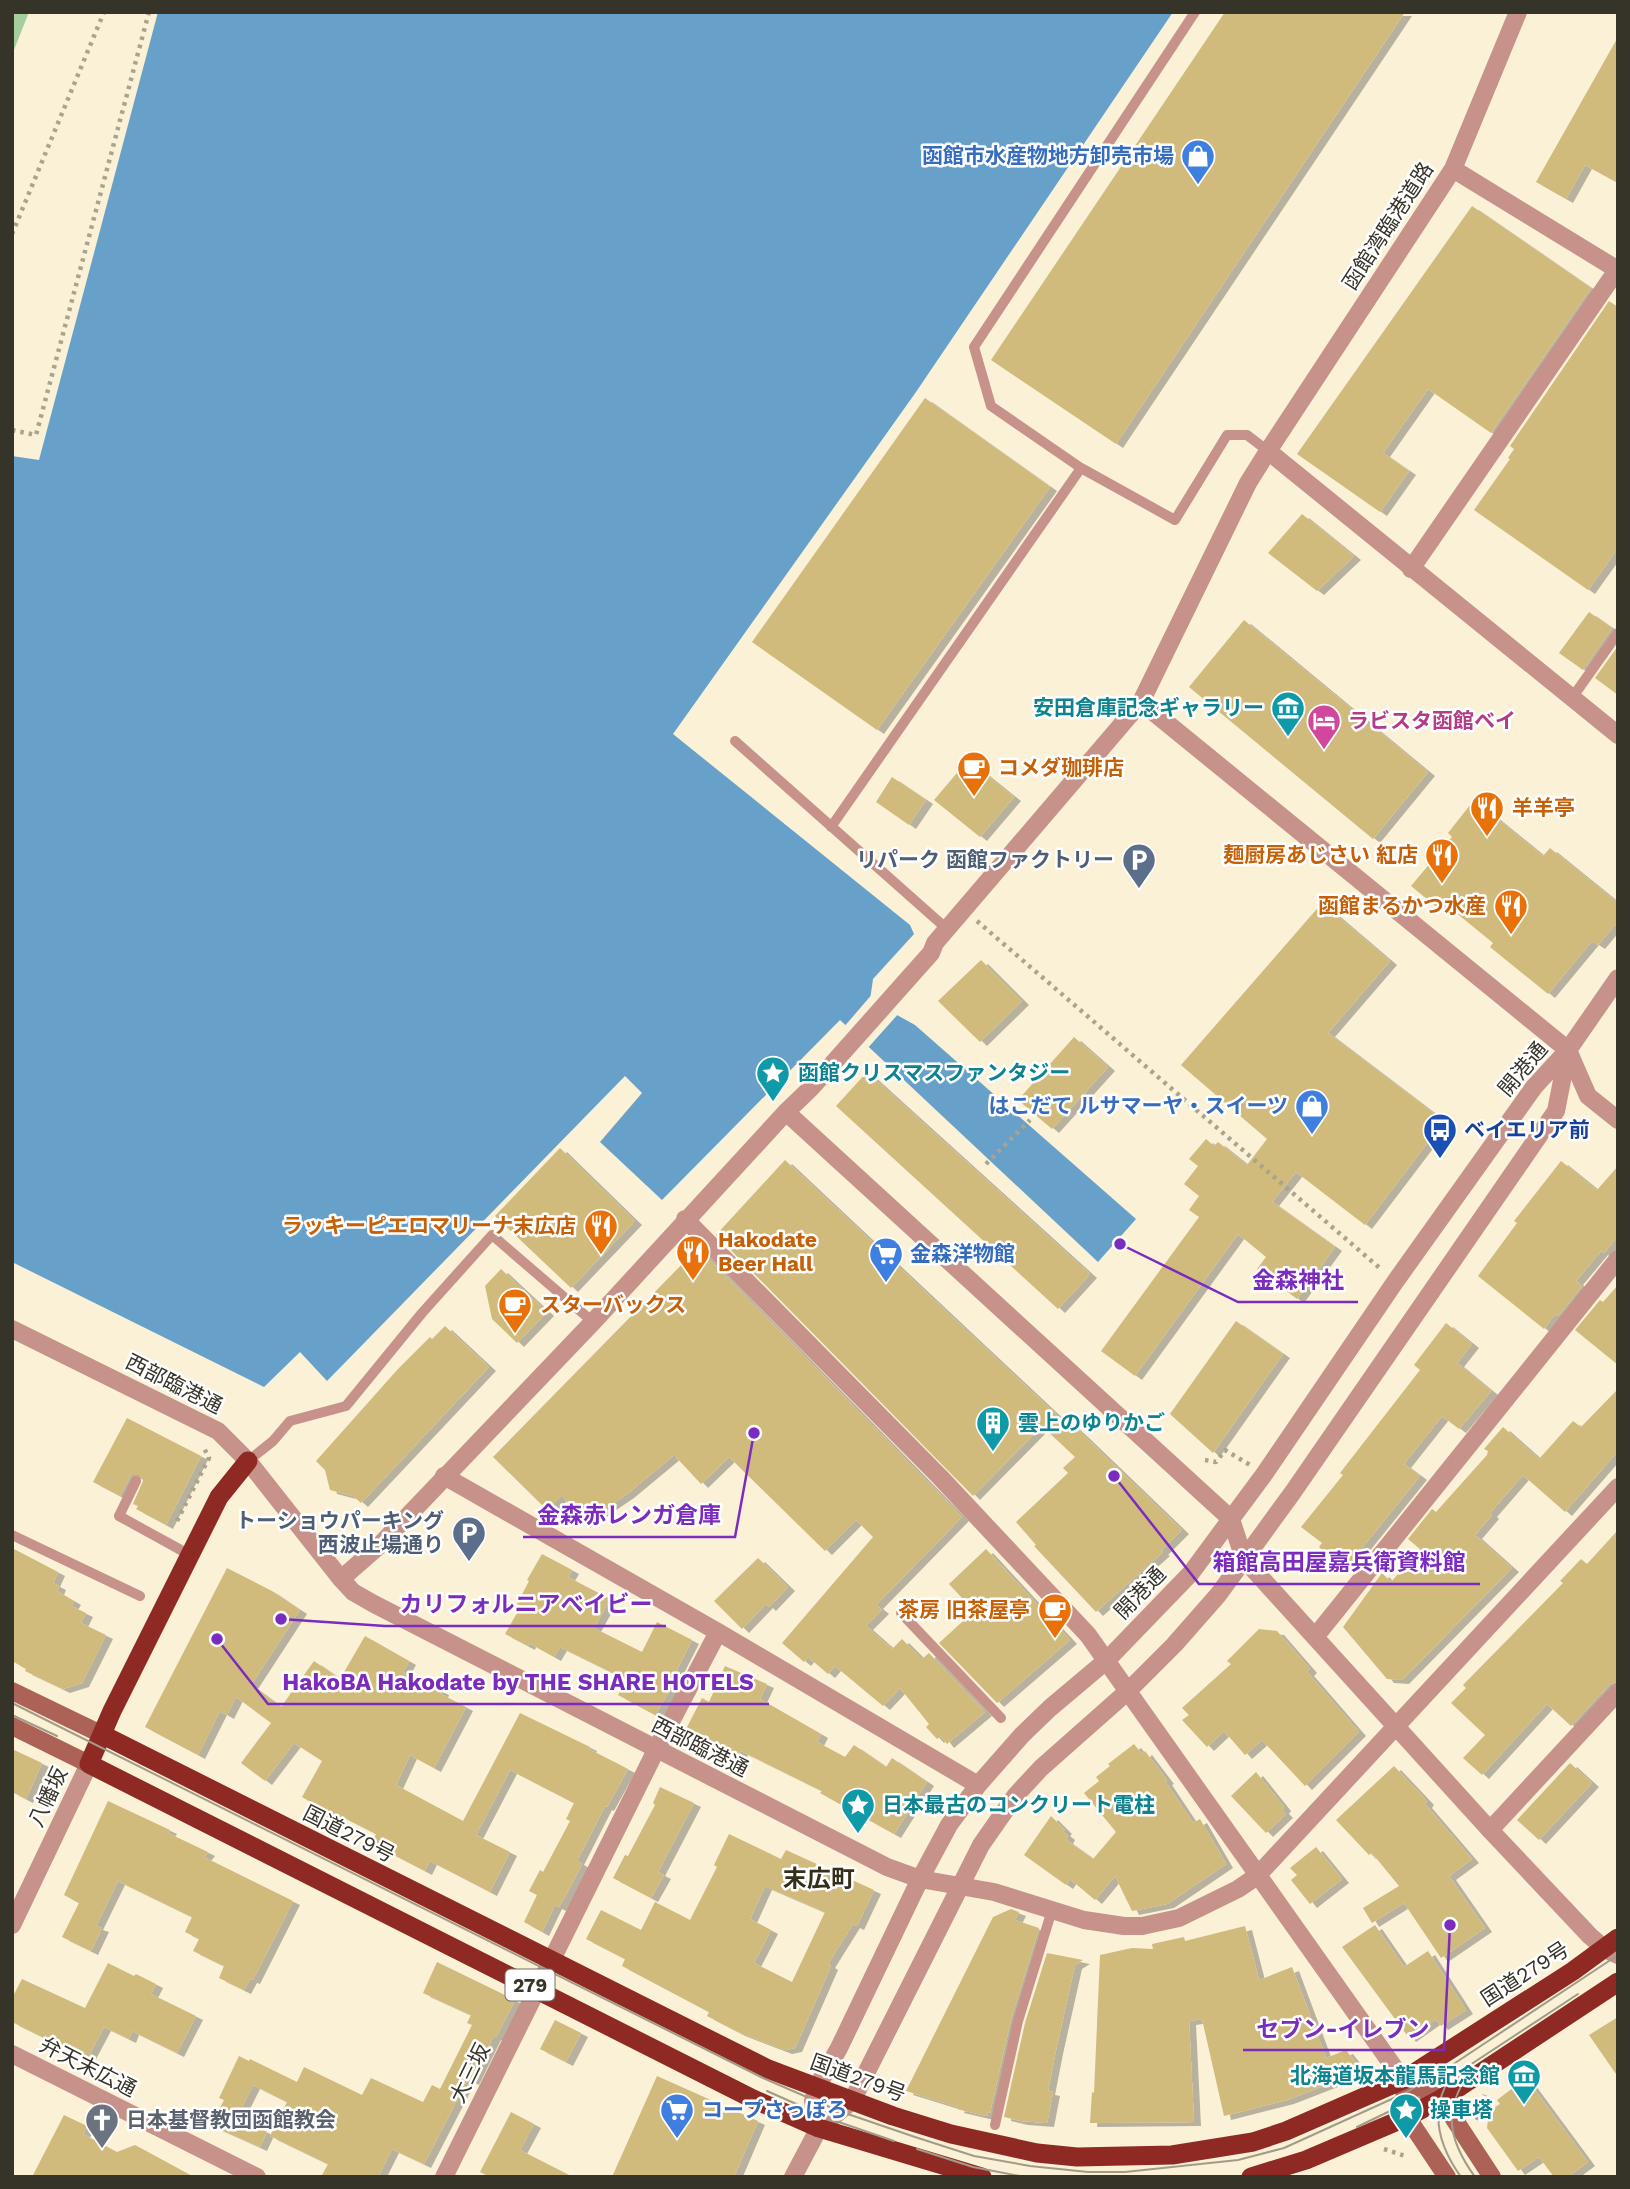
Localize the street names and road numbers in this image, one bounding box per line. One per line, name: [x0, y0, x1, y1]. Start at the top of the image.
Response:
street label: 函館湾臨港道路: [1337, 157, 1438, 294]
street label: 開港通: [1493, 1037, 1552, 1101]
street label: 西部臨港通: [122, 1349, 227, 1419]
street label: 開港通: [1109, 1561, 1171, 1624]
street label: 西部臨港通: [648, 1712, 753, 1782]
street label: 八幡坂: [23, 1763, 72, 1831]
street label: 国道279号: [299, 1800, 399, 1867]
street label: 国道279号: [1476, 1936, 1573, 2011]
road number: 279: [505, 1969, 554, 2000]
street label: 弁天末広通: [36, 2032, 141, 2102]
street label: 大三坂: [445, 2039, 495, 2107]
street label: 国道279号: [807, 2049, 909, 2106]

